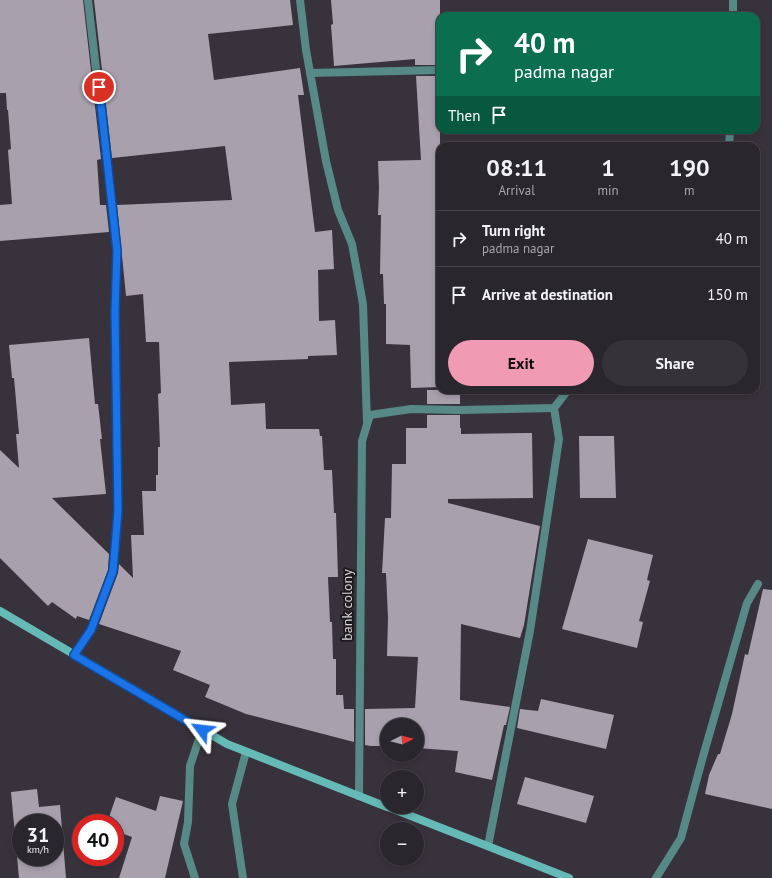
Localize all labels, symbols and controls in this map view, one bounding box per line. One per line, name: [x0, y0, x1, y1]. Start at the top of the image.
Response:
text: 40 m: [514, 24, 575, 61]
icon: right: [448, 28, 500, 80]
text: padma nagar: [514, 60, 614, 83]
pin: [82, 70, 116, 104]
icon: arrive: [88, 76, 110, 98]
icon: arrive: [488, 104, 510, 126]
text: Then: [448, 106, 480, 125]
text: 08:11: [486, 152, 547, 183]
text: 1: [601, 152, 615, 183]
text: 190: [669, 152, 710, 183]
text: Arrival: [499, 182, 535, 199]
text: min: [597, 182, 619, 199]
text: m: [684, 182, 695, 199]
text: Turn right: [482, 221, 545, 240]
icon: right: [448, 228, 470, 250]
text: 40 m: [715, 229, 748, 248]
text: padma nagar: [482, 240, 554, 257]
icon: arrive: [448, 284, 470, 306]
text: Arrive at destination: [482, 285, 613, 304]
text: 150 m: [707, 285, 748, 304]
button: Exit: [448, 340, 594, 386]
button: Share: [602, 340, 748, 386]
street label: bank colony: [338, 569, 356, 641]
position arrow: [181, 709, 223, 751]
north arrow: [380, 718, 424, 762]
map controls: [380, 718, 424, 866]
button: +: [380, 770, 424, 814]
speed limit sign: 40: [72, 814, 124, 866]
text: 31: [27, 822, 49, 848]
button: −: [380, 822, 424, 866]
text: km/h: [27, 843, 49, 856]

